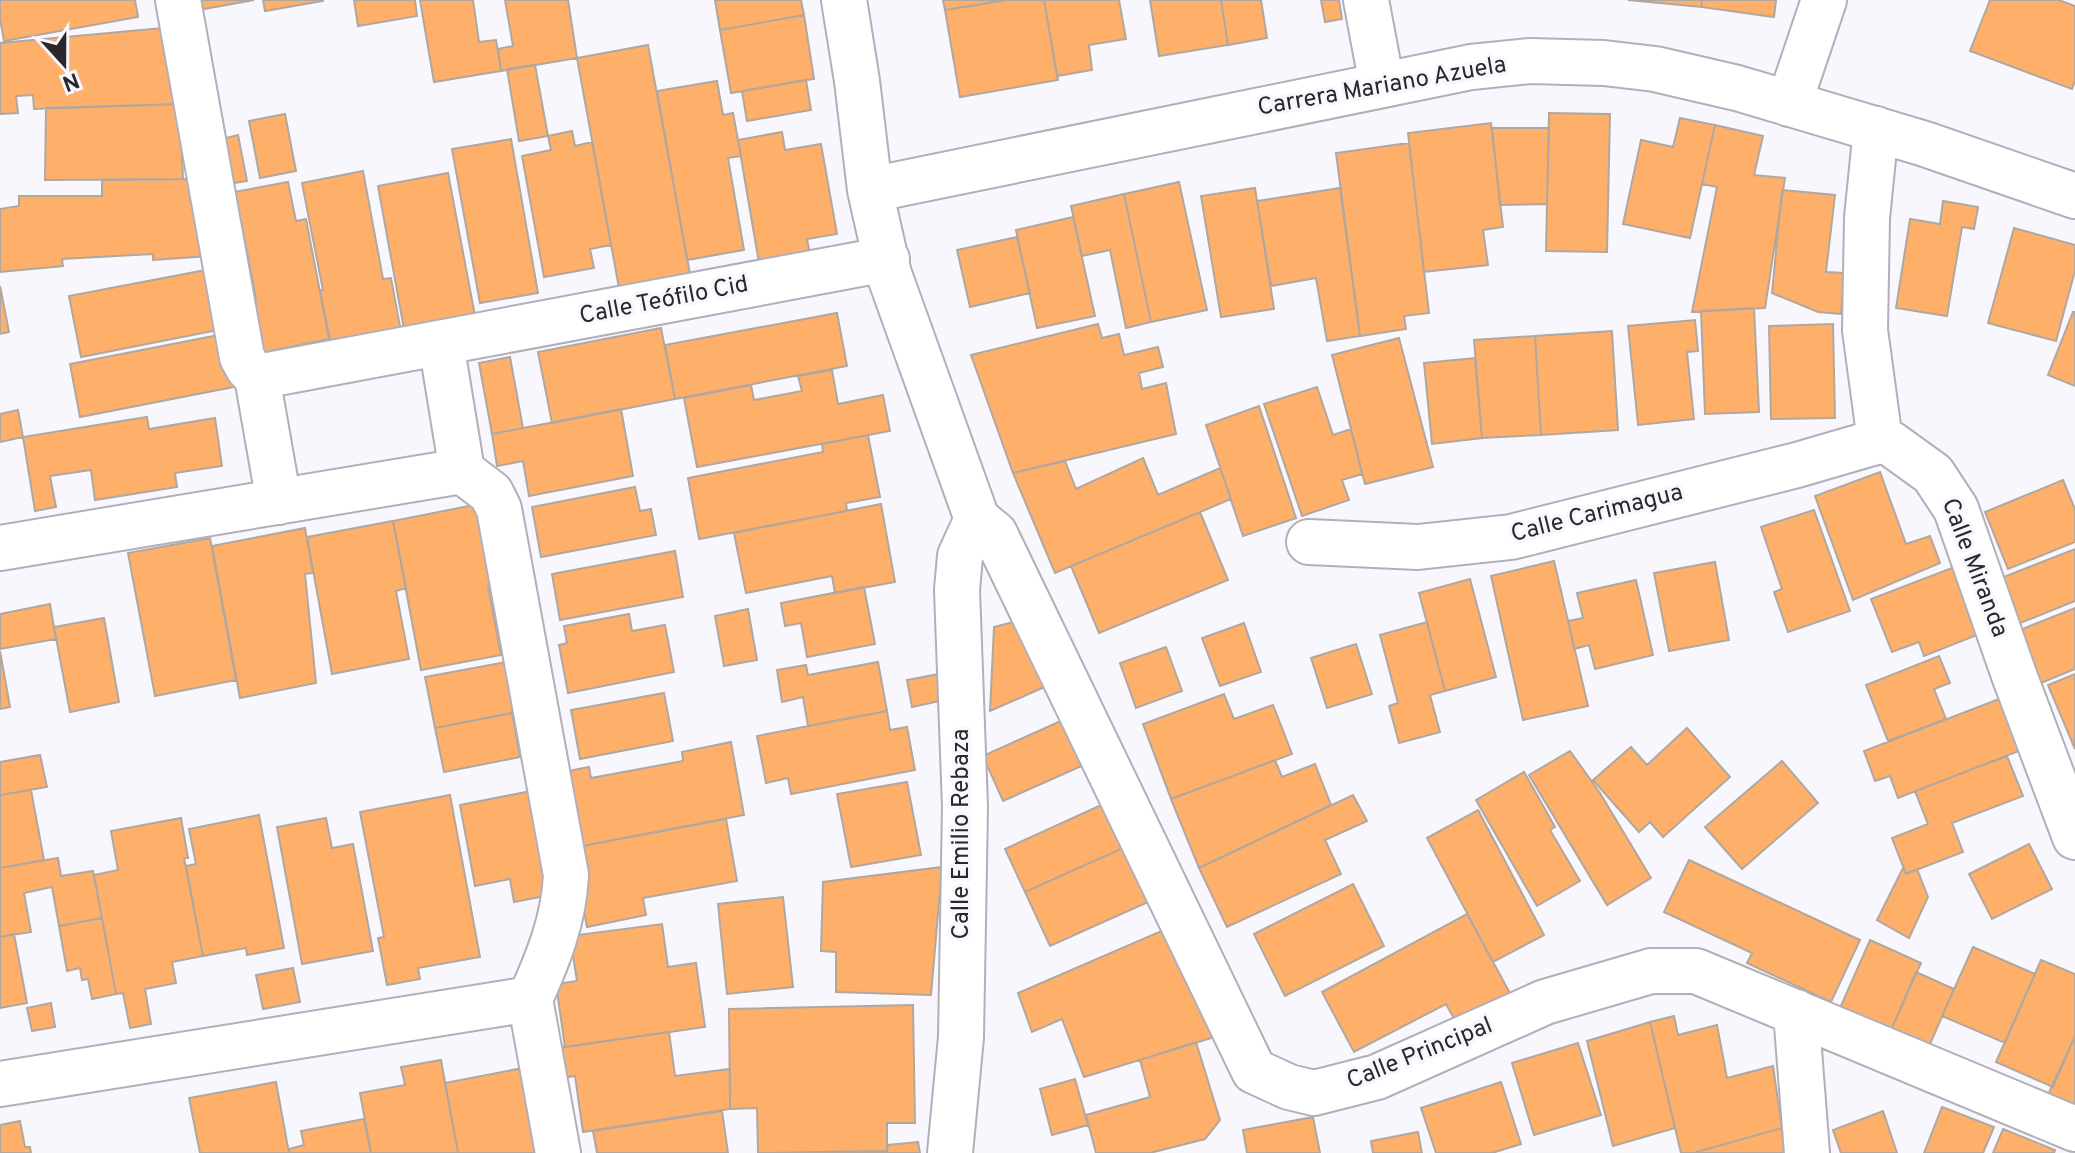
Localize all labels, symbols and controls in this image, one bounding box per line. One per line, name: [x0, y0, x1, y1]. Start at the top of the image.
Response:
north arrow: [24, 24, 104, 104]
street label: Carrera Mariano Azuela: [1255, 50, 1509, 124]
text: N: [58, 65, 82, 96]
street label: Calle Teófilo Cid: [577, 270, 751, 332]
street label: Calle Carimagua: [1508, 478, 1686, 550]
street label: Calle Miranda: [1934, 494, 2014, 642]
street label: Calle Emilio Rebaza: [947, 729, 977, 939]
street label: Calle Principal: [1343, 1011, 1497, 1097]

